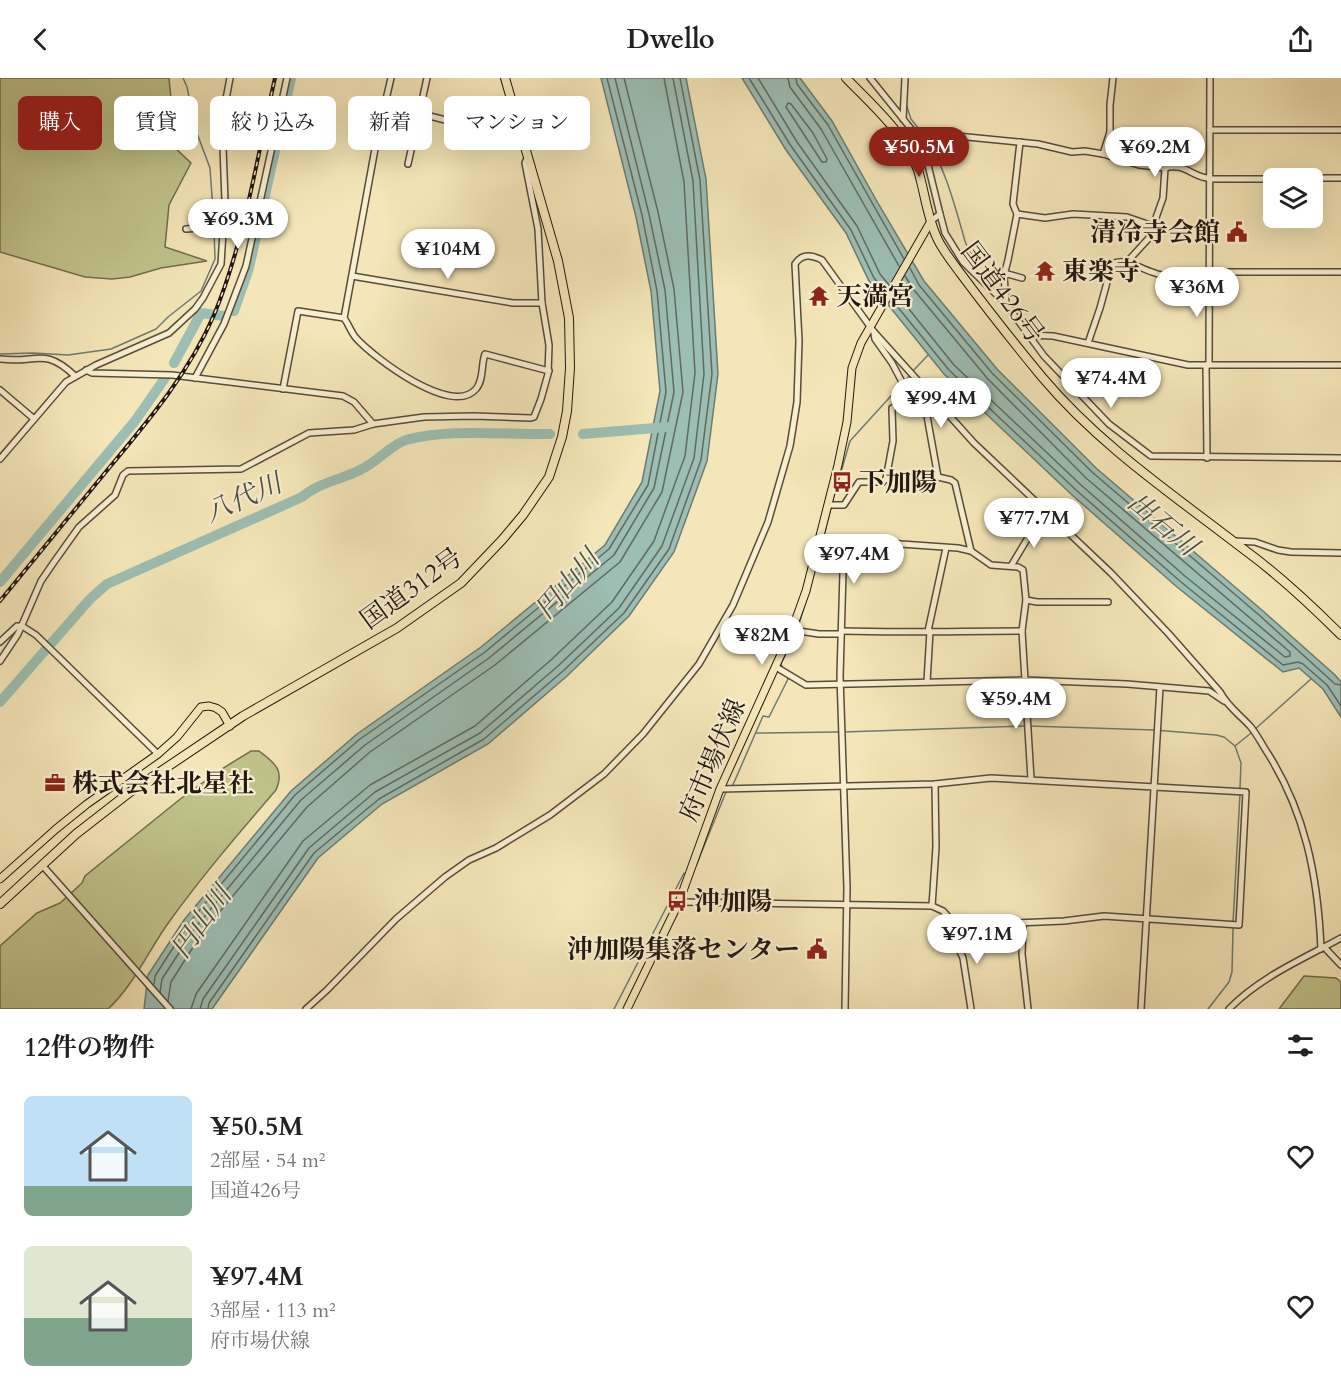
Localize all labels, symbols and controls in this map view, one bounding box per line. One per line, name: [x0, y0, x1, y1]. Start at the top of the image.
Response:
text: Dwello: [626, 21, 715, 58]
icon: back: [24, 23, 57, 56]
icon: share: [1284, 23, 1317, 56]
chip: 購入: [18, 96, 102, 150]
chip: 賃貸: [114, 96, 198, 150]
chip: 絞り込み: [210, 96, 336, 150]
chip: 新着: [348, 96, 432, 150]
chip: マンション: [444, 96, 590, 150]
pin: ¥50.5M: [870, 127, 968, 178]
pin: ¥69.2M: [1106, 127, 1204, 178]
text: ¥50.5M: [883, 133, 955, 160]
text: ¥69.2M: [1119, 133, 1191, 160]
map controls: [1263, 168, 1323, 228]
button: layers: [1263, 168, 1323, 228]
pin: ¥69.3M: [189, 199, 287, 250]
text: ¥69.3M: [202, 205, 274, 232]
place label: 清冷寺会館: [1090, 215, 1220, 250]
public building icon: 清冷寺会館: [1225, 220, 1249, 244]
pin: ¥104M: [406, 229, 490, 280]
text: ¥104M: [415, 235, 481, 262]
street label: 国道426号: [953, 235, 1052, 350]
place label: 東楽寺: [1062, 254, 1140, 289]
temple icon: 東楽寺: [1033, 259, 1057, 283]
pin: ¥36M: [1161, 267, 1233, 318]
text: ¥36M: [1169, 273, 1225, 300]
place label: 天満宮: [836, 279, 914, 314]
temple icon: 天満宮: [807, 284, 831, 308]
pin: ¥74.4M: [1062, 358, 1160, 409]
text: ¥74.4M: [1075, 364, 1147, 391]
pin: ¥99.4M: [892, 378, 990, 429]
text: ¥99.4M: [905, 384, 977, 411]
water label: 八代川: [199, 464, 290, 532]
place label: 下加陽: [859, 465, 937, 500]
bus stop icon: 下加陽: [830, 470, 854, 494]
water label: 出石川: [1120, 484, 1208, 567]
pin: ¥77.7M: [985, 498, 1083, 549]
text: ¥77.7M: [998, 504, 1070, 531]
pin: ¥97.4M: [805, 534, 903, 585]
water label: 円山川: [527, 539, 610, 627]
street label: 国道312号: [353, 540, 469, 637]
text: ¥97.4M: [818, 540, 890, 567]
pin: ¥82M: [726, 615, 798, 666]
text: ¥82M: [734, 621, 790, 648]
pin: ¥59.4M: [967, 679, 1065, 730]
text: ¥59.4M: [980, 685, 1052, 712]
street label: 府市場伏線: [671, 694, 754, 827]
place label: 株式会社北星社: [72, 766, 254, 801]
office icon: 株式会社北星社: [43, 771, 67, 795]
water label: 円山川: [163, 876, 242, 966]
place label: 沖加陽: [694, 884, 772, 919]
bus stop icon: 沖加陽: [665, 889, 689, 913]
pin: ¥97.1M: [928, 914, 1026, 965]
text: ¥97.1M: [941, 920, 1013, 947]
place label: 沖加陽集落センター: [567, 932, 800, 967]
public building icon: 沖加陽集落センター: [805, 937, 829, 961]
icon: filters: [1284, 1029, 1317, 1062]
text: 12件の物件: [24, 1030, 155, 1065]
text: ¥50.5M: [210, 1109, 303, 1144]
icon: home: [72, 1120, 144, 1192]
icon: heart: [1284, 1140, 1317, 1173]
text: 2部屋 · 54 m²: [210, 1147, 326, 1174]
text: 国道426号: [210, 1177, 301, 1204]
text: ¥97.4M: [210, 1259, 303, 1294]
icon: home: [72, 1270, 144, 1342]
icon: heart: [1284, 1290, 1317, 1323]
text: 3部屋 · 113 m²: [210, 1297, 336, 1324]
text: 府市場伏線: [210, 1327, 310, 1354]

